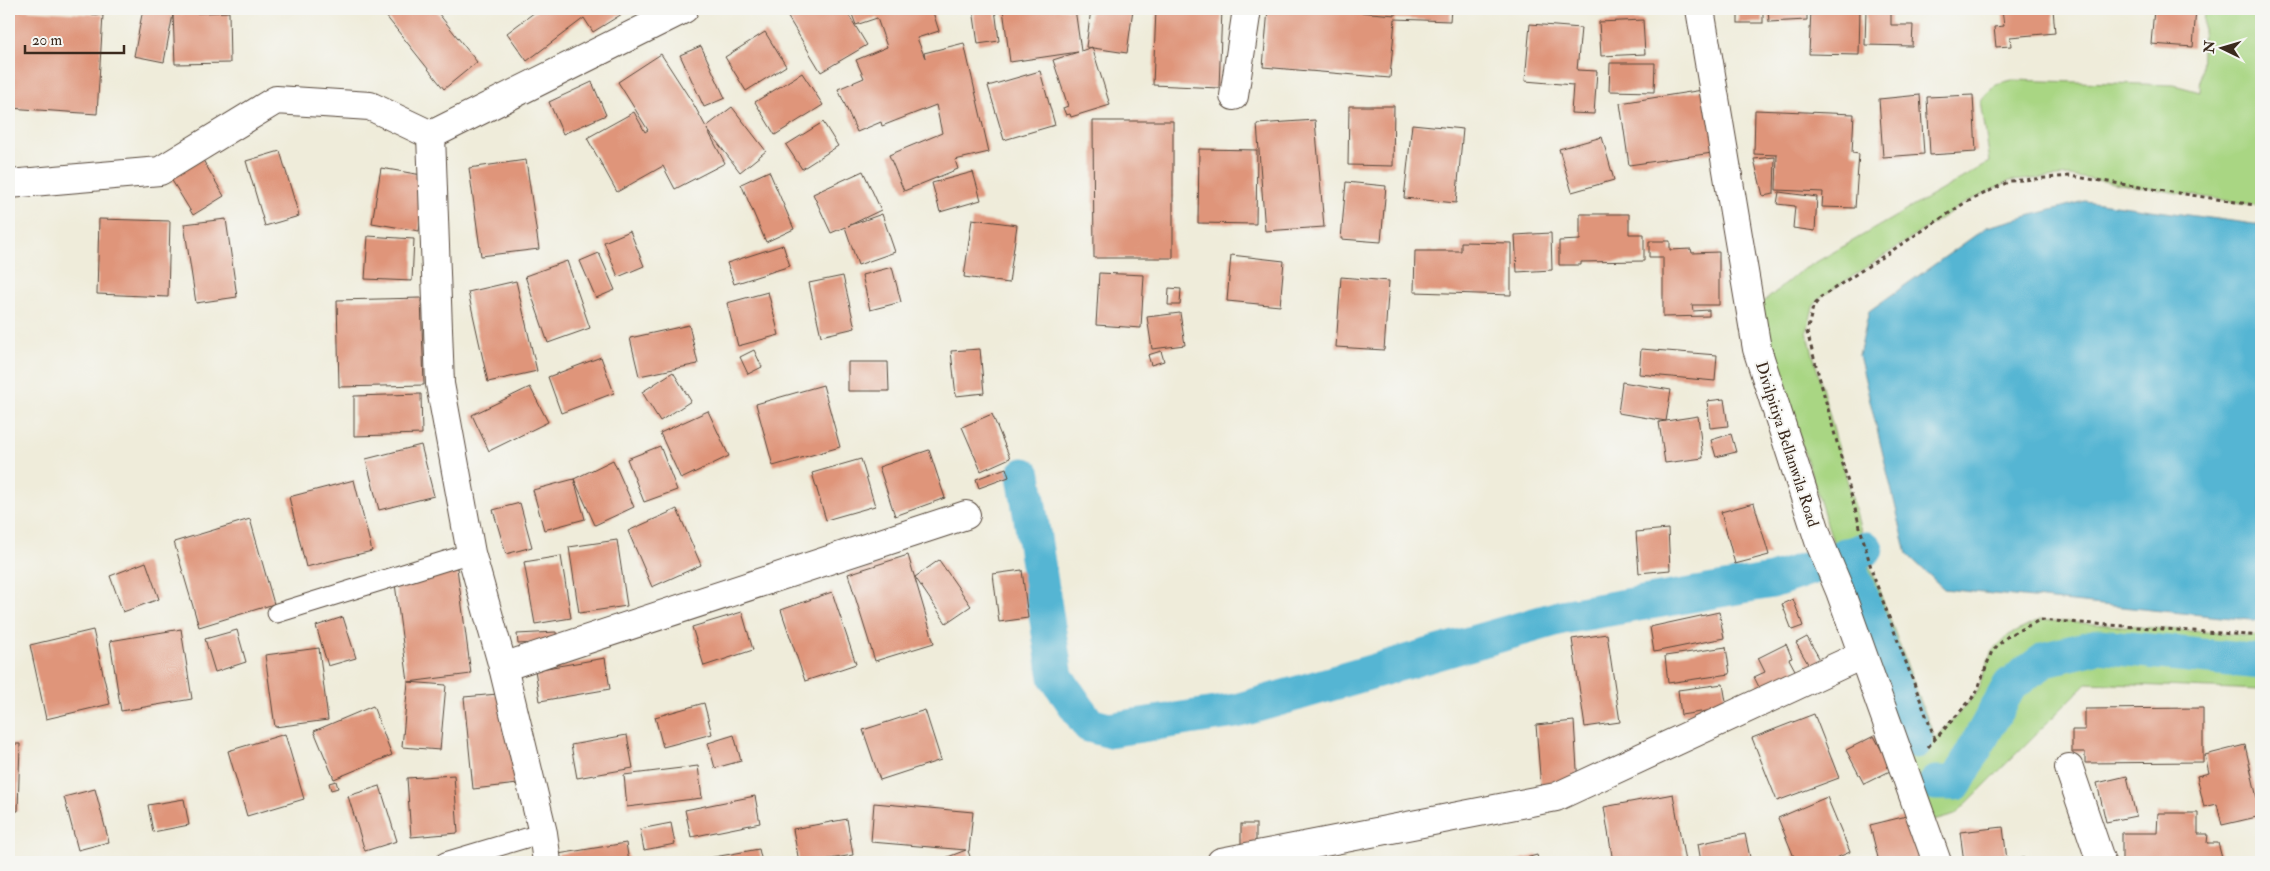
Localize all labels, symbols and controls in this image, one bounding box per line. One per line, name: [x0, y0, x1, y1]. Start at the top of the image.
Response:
scale bar: [25, 22, 124, 54]
north arrow: [2198, 22, 2248, 72]
text: 20 m: [32, 31, 62, 50]
text: N: [2200, 39, 2219, 55]
street label: Divilpitiya Bellanwila Road: [1750, 359, 1823, 530]

